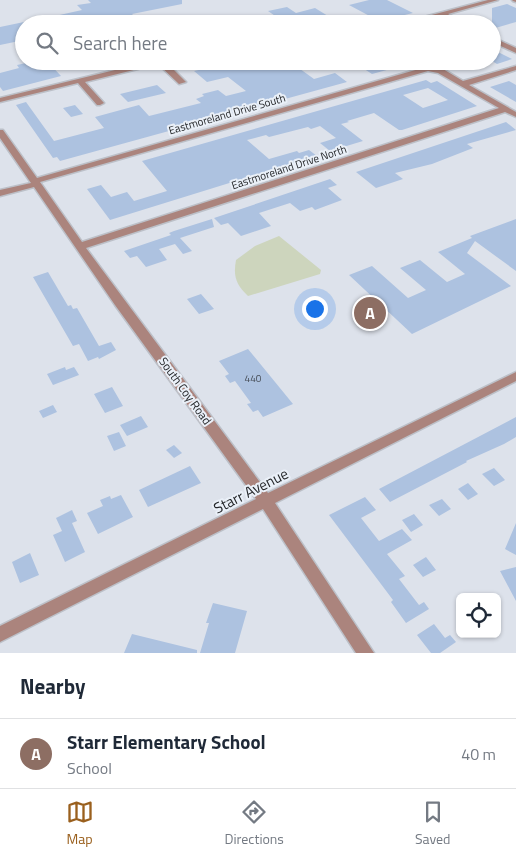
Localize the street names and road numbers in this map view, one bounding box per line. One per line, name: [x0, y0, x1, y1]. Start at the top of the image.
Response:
street label: Eastmoreland Drive South: [167, 90, 287, 138]
street label: Eastmoreland Drive North: [229, 141, 349, 193]
street label: South Coy Road: [154, 353, 216, 428]
street label: Starr Avenue: [209, 462, 292, 519]

